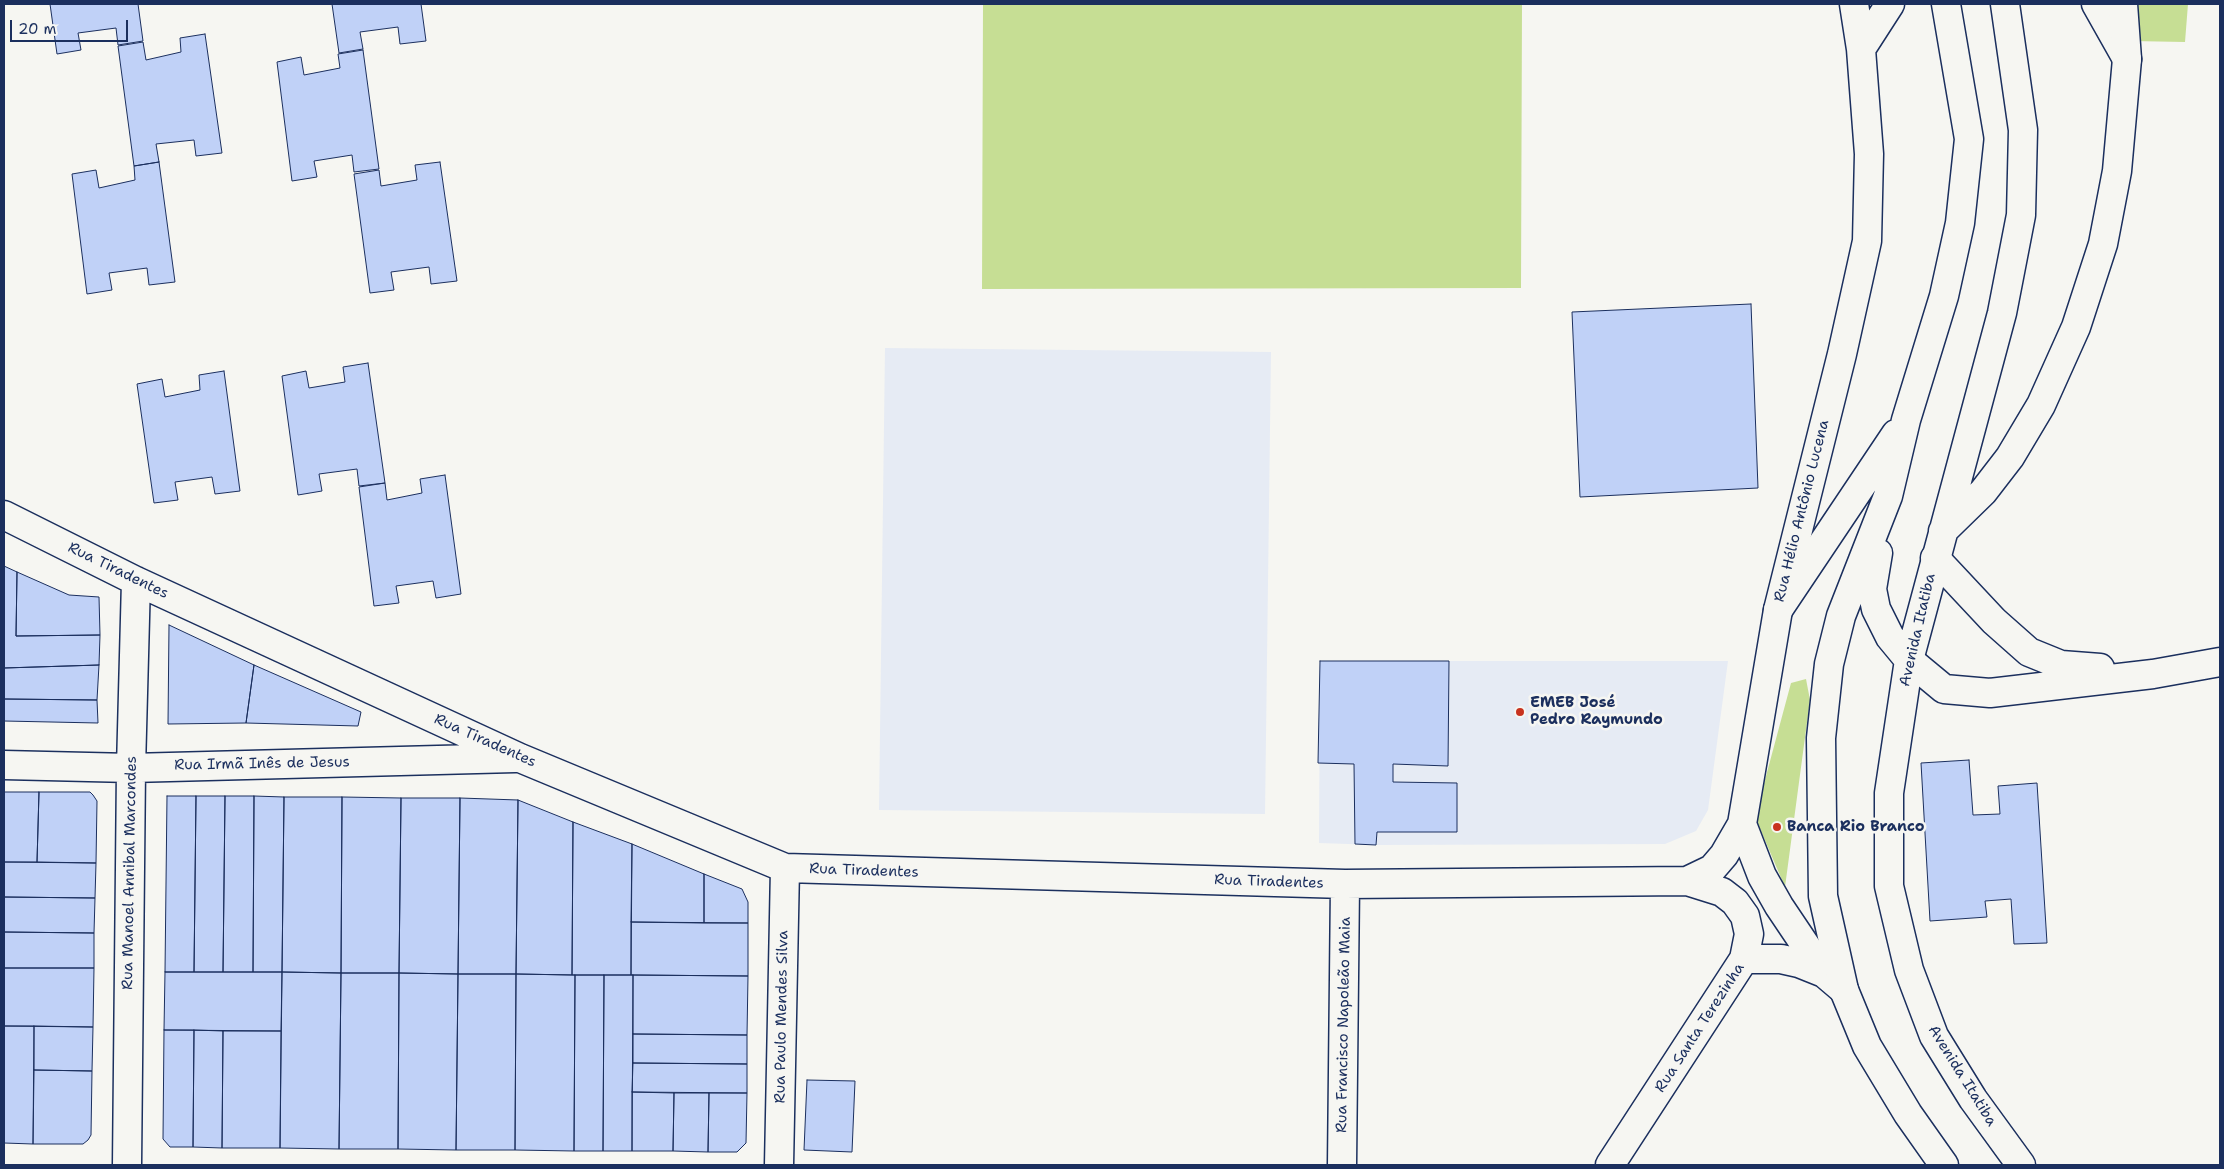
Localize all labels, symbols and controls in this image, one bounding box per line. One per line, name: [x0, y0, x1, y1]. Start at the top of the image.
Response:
scale bar: [12, 10, 130, 42]
text: 20 m: [18, 19, 57, 39]
street label: Rua Hélio Antônio Lucena: [1771, 418, 1833, 604]
street label: Rua Tiradentes: [65, 539, 171, 603]
street label: Avenida Itatiba: [1896, 572, 1940, 688]
place label: EMEB José Pedro Raymundo: [1530, 694, 1663, 729]
marker: EMEB José Pedro Raymundo: [1514, 706, 1526, 718]
street label: Rua Tiradentes: [431, 710, 539, 772]
street label: Rua Irmã Inês de Jesus: [174, 753, 350, 775]
street label: Rua Manoel Annibal Marcondes: [119, 756, 141, 990]
place label: Banca Rio Branco: [1787, 818, 1924, 836]
marker: Banca Rio Branco: [1771, 821, 1783, 833]
street label: Rua Tiradentes: [809, 860, 919, 882]
street label: Rua Tiradentes: [1214, 871, 1324, 893]
street label: Rua Francisco Napoleão Maia: [1333, 917, 1355, 1133]
street label: Rua Paulo Mendes Silva: [771, 930, 793, 1104]
street label: Rua Santa Terezinha: [1651, 960, 1749, 1096]
street label: Avenida Itatiba: [1924, 1022, 2000, 1130]

